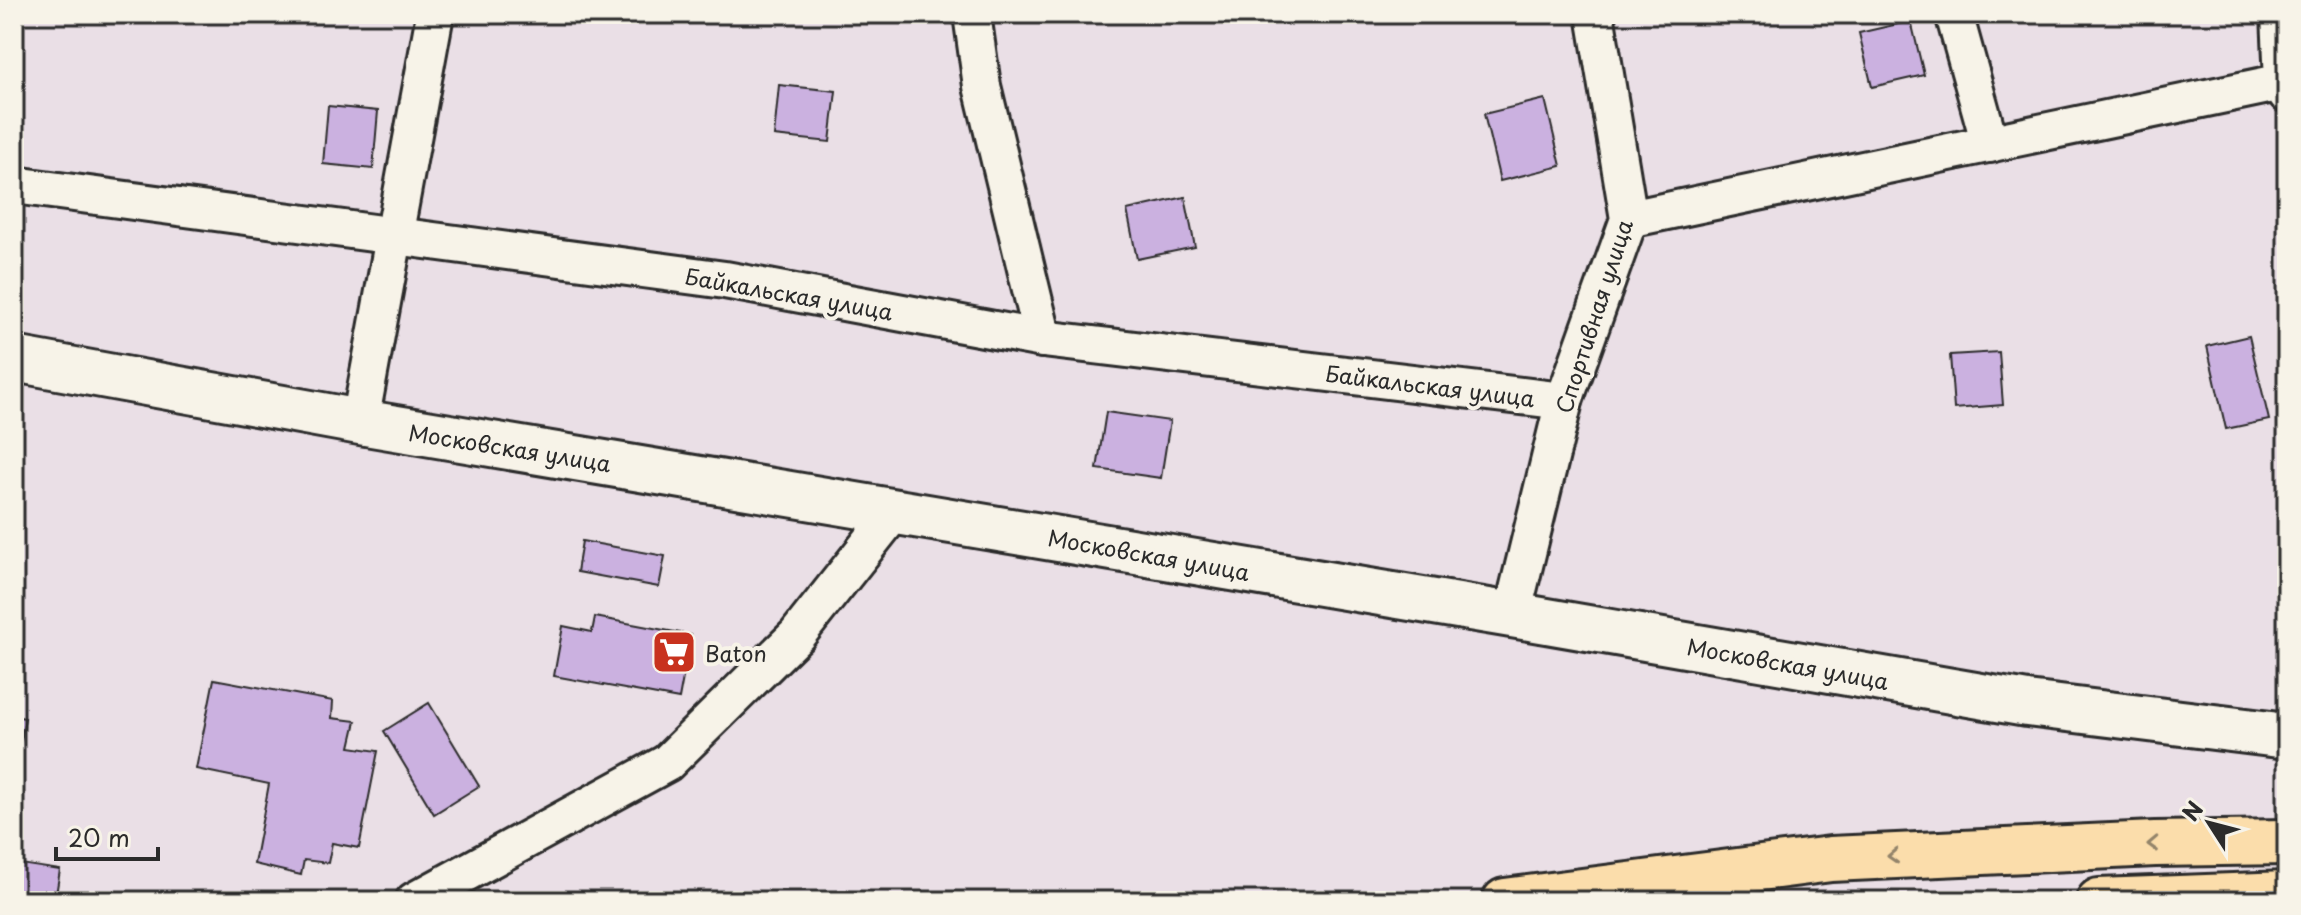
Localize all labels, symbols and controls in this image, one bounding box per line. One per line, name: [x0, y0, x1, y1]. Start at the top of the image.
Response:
street label: Спортивная улица: [1546, 215, 1640, 417]
street label: Байкальская улица: [682, 258, 896, 328]
street label: Байкальская улица: [1323, 356, 1537, 414]
street label: Московская улица: [406, 415, 614, 479]
street label: Московская улица: [1045, 520, 1253, 588]
supermarket icon: Baton: [650, 628, 698, 676]
street label: Московская улица: [1684, 629, 1892, 697]
place label: Baton: [705, 636, 767, 669]
north arrow: [2169, 783, 2249, 863]
text: N: [2173, 794, 2210, 827]
scale bar: [56, 811, 158, 861]
text: 20 m: [68, 819, 130, 855]
one-way arrow: [2146, 835, 2159, 852]
one-way arrow: [1886, 847, 1899, 864]

